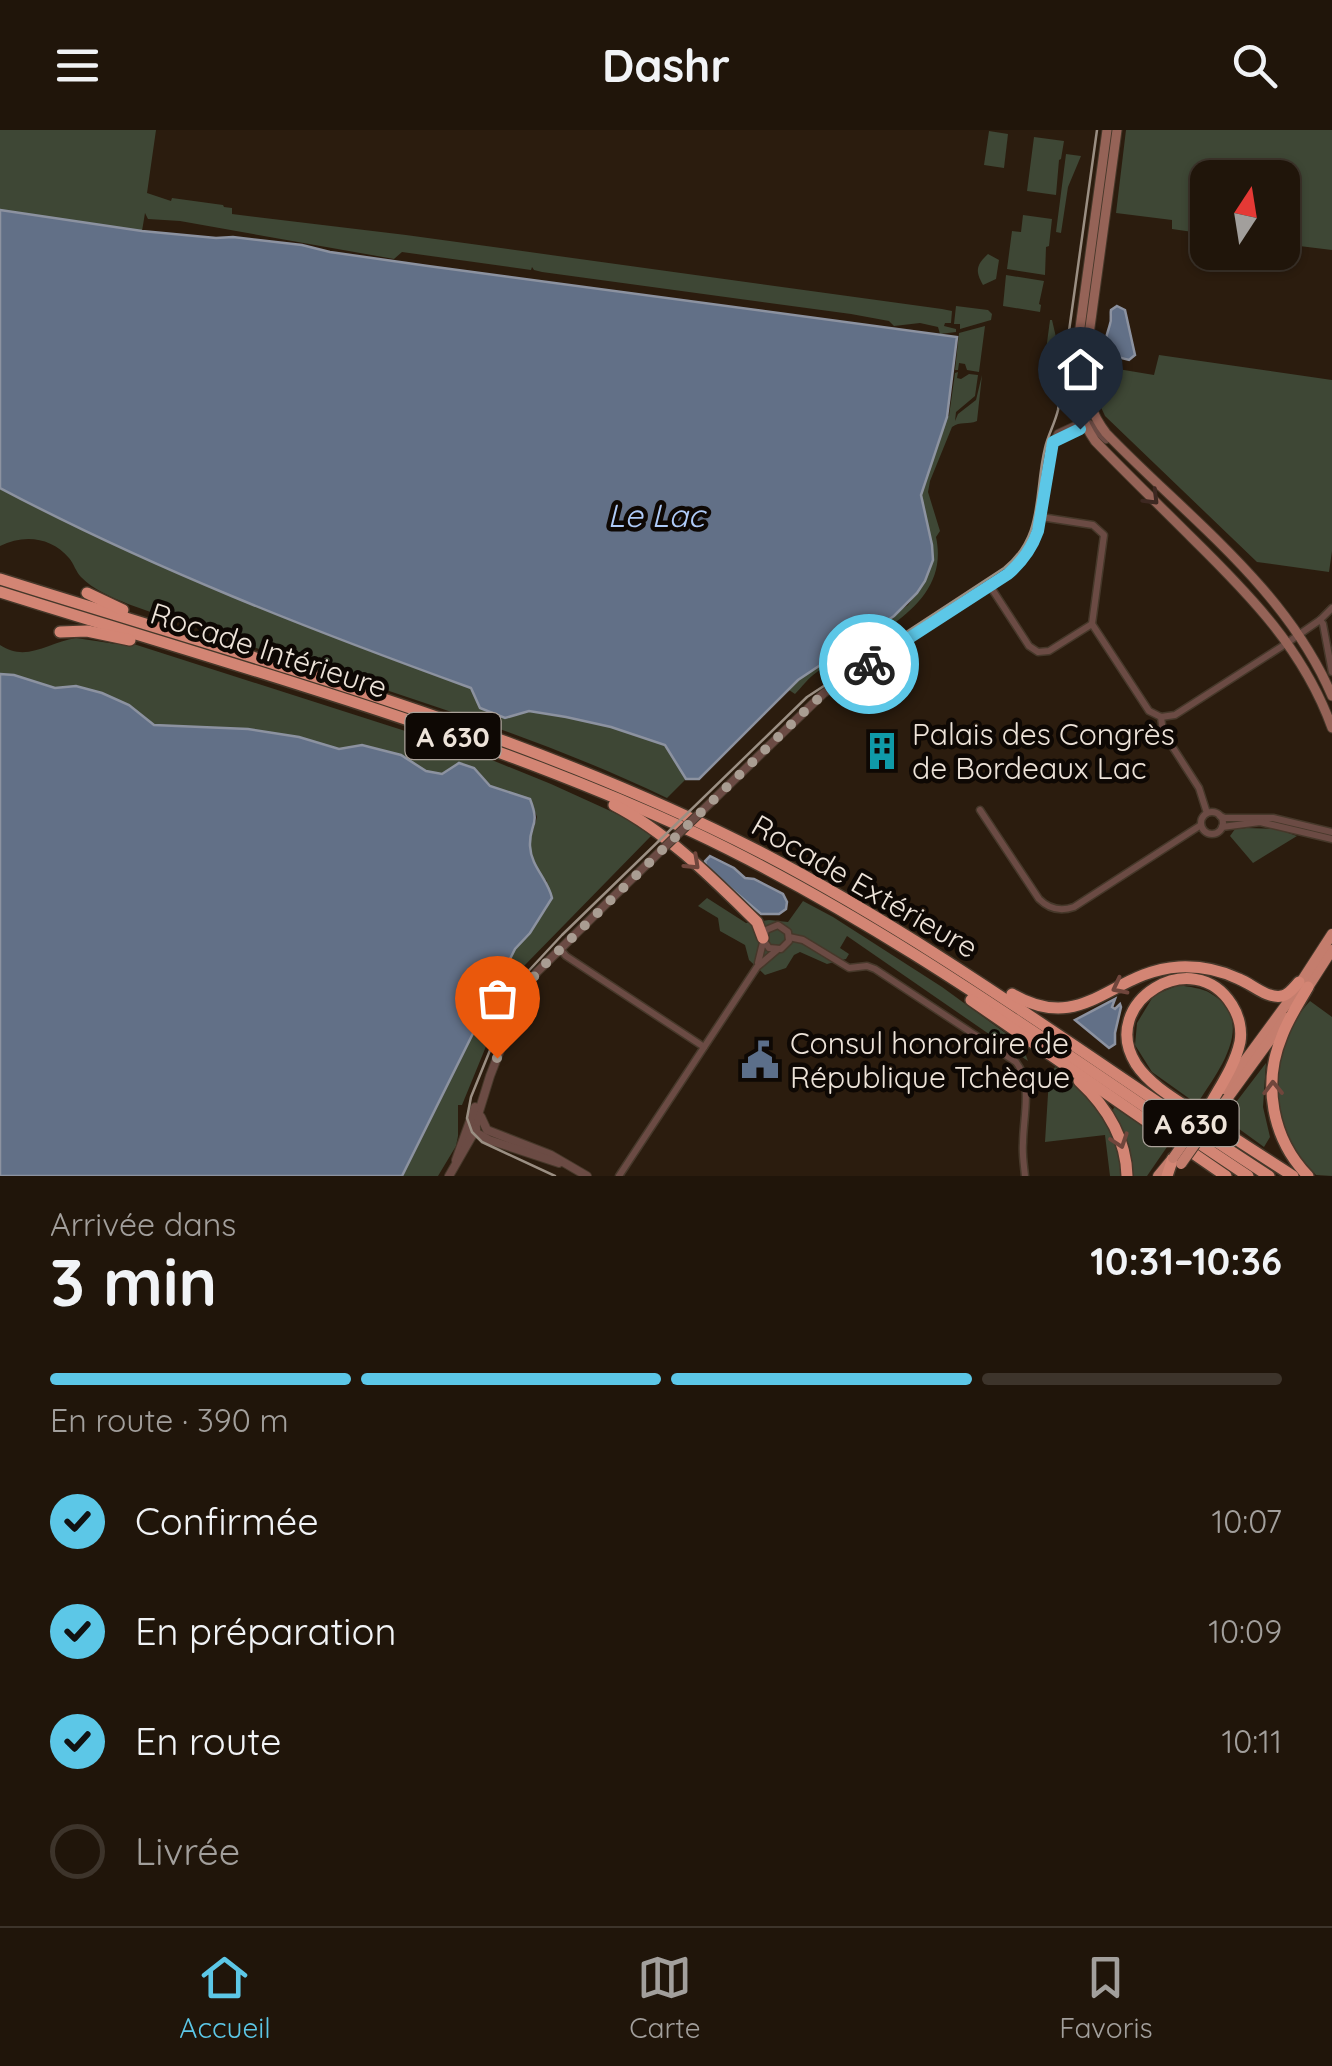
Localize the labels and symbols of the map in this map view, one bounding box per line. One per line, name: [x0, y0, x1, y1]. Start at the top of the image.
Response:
north arrow: [1190, 160, 1300, 270]
pin: [1038, 327, 1123, 430]
one-way arrow: [1141, 487, 1159, 505]
water label: Le Lac: [608, 495, 708, 535]
street label: Rocade Intérieure: [146, 594, 392, 706]
courier: [819, 614, 919, 714]
road number: A 630: [406, 713, 500, 759]
place label: Palais des Congrès de Bordeaux Lac: [912, 715, 1175, 787]
building icon: Palais des Congrès de Bordeaux Lac: [861, 730, 903, 772]
street label: Rocade Extérieure: [745, 806, 985, 966]
one-way arrow: [681, 851, 700, 869]
pin: [455, 956, 540, 1059]
one-way arrow: [1111, 975, 1129, 994]
place label: Consul honoraire de République Tchèque: [790, 1024, 1070, 1096]
public building icon: Consul honoraire de République Tchèque: [739, 1039, 781, 1081]
one-way arrow: [1262, 1080, 1284, 1096]
road number: A 630: [1144, 1100, 1238, 1146]
one-way arrow: [1108, 1131, 1128, 1148]

